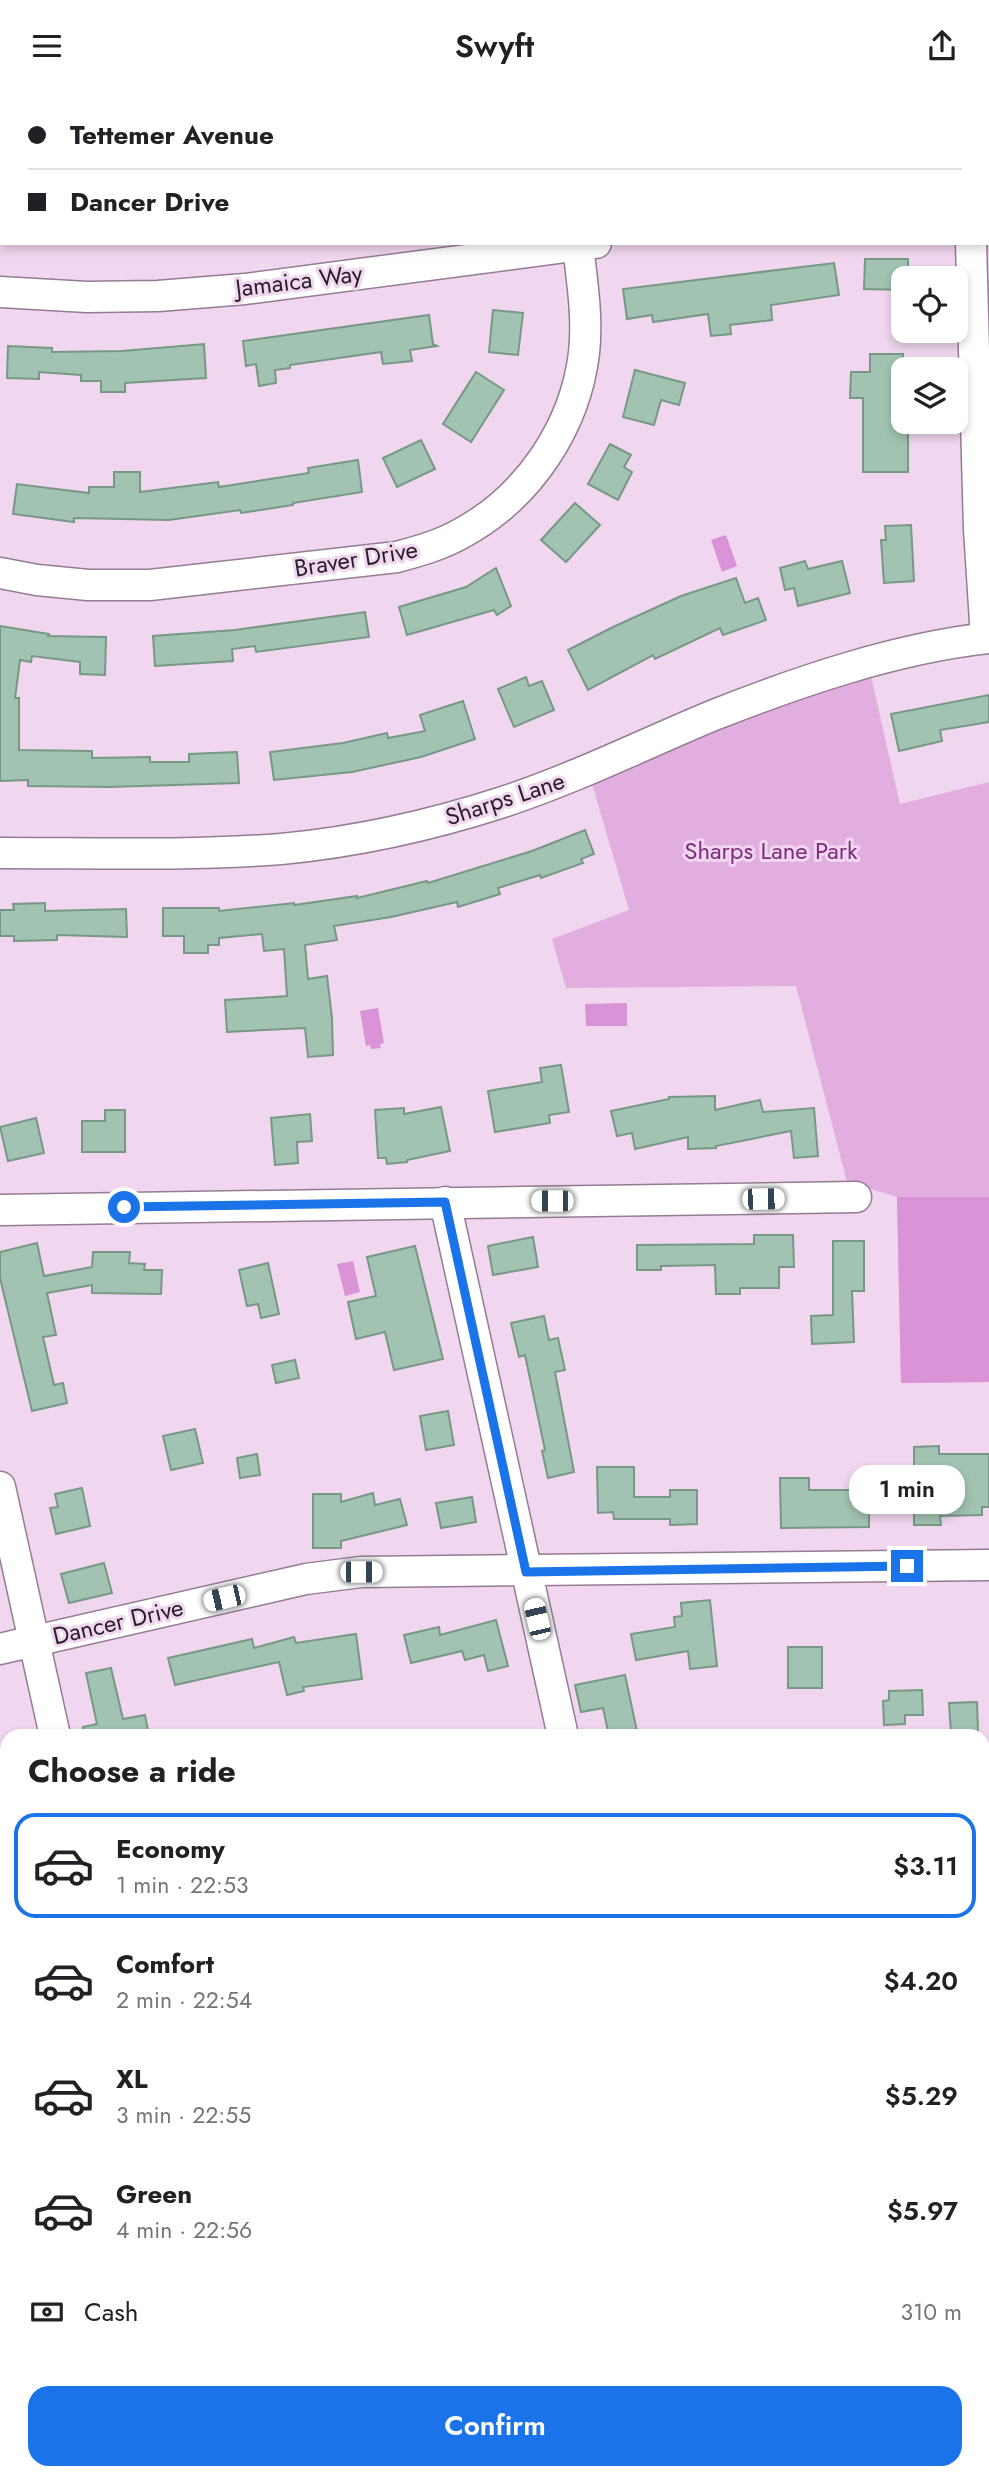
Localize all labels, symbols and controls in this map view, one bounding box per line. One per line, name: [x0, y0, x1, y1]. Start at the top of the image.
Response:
text: Swyft: [455, 23, 534, 69]
icon: menu: [28, 27, 66, 65]
icon: share: [923, 27, 961, 65]
text: Tettemer Avenue: [70, 116, 274, 154]
text: Dancer Drive: [70, 183, 229, 221]
street label: Jamaica Way: [231, 255, 365, 306]
map controls: [891, 266, 968, 434]
button: locate: [891, 266, 968, 343]
button: layers: [891, 357, 968, 434]
street label: Braver Drive: [292, 531, 420, 586]
street label: Sharps Lane: [441, 763, 569, 834]
park label: Sharps Lane Park: [684, 833, 858, 868]
car: [742, 1188, 785, 1210]
route start: [108, 1191, 140, 1223]
car: [532, 1191, 574, 1212]
callout: 1 min: [849, 1465, 965, 1513]
text: 1 min: [879, 1472, 935, 1506]
route end: [891, 1550, 923, 1582]
car: [341, 1562, 383, 1583]
car: [202, 1583, 247, 1613]
street label: Dancer Drive: [49, 1589, 187, 1654]
car: [523, 1596, 552, 1642]
text: Choose a ride: [28, 1748, 236, 1794]
text: Economy: [116, 1830, 225, 1868]
icon: car: [32, 1834, 95, 1897]
text: $3.11: [893, 1847, 958, 1885]
text: 1 min · 22:53: [116, 1868, 249, 1902]
text: Comfort: [116, 1945, 214, 1983]
icon: car: [32, 1949, 95, 2012]
text: $4.20: [884, 1962, 958, 2000]
text: 2 min · 22:54: [116, 1983, 252, 2017]
text: XL: [116, 2060, 148, 2098]
icon: car: [32, 2064, 95, 2127]
text: $5.29: [885, 2077, 958, 2115]
text: 3 min · 22:55: [116, 2098, 251, 2132]
text: Green: [116, 2175, 192, 2213]
icon: car: [32, 2179, 95, 2242]
text: $5.97: [887, 2192, 958, 2230]
text: 4 min · 22:56: [116, 2213, 252, 2247]
icon: cash: [28, 2293, 66, 2331]
text: Cash: [84, 2293, 138, 2331]
text: 310 m: [900, 2295, 962, 2329]
button: Confirm: [28, 2386, 962, 2466]

